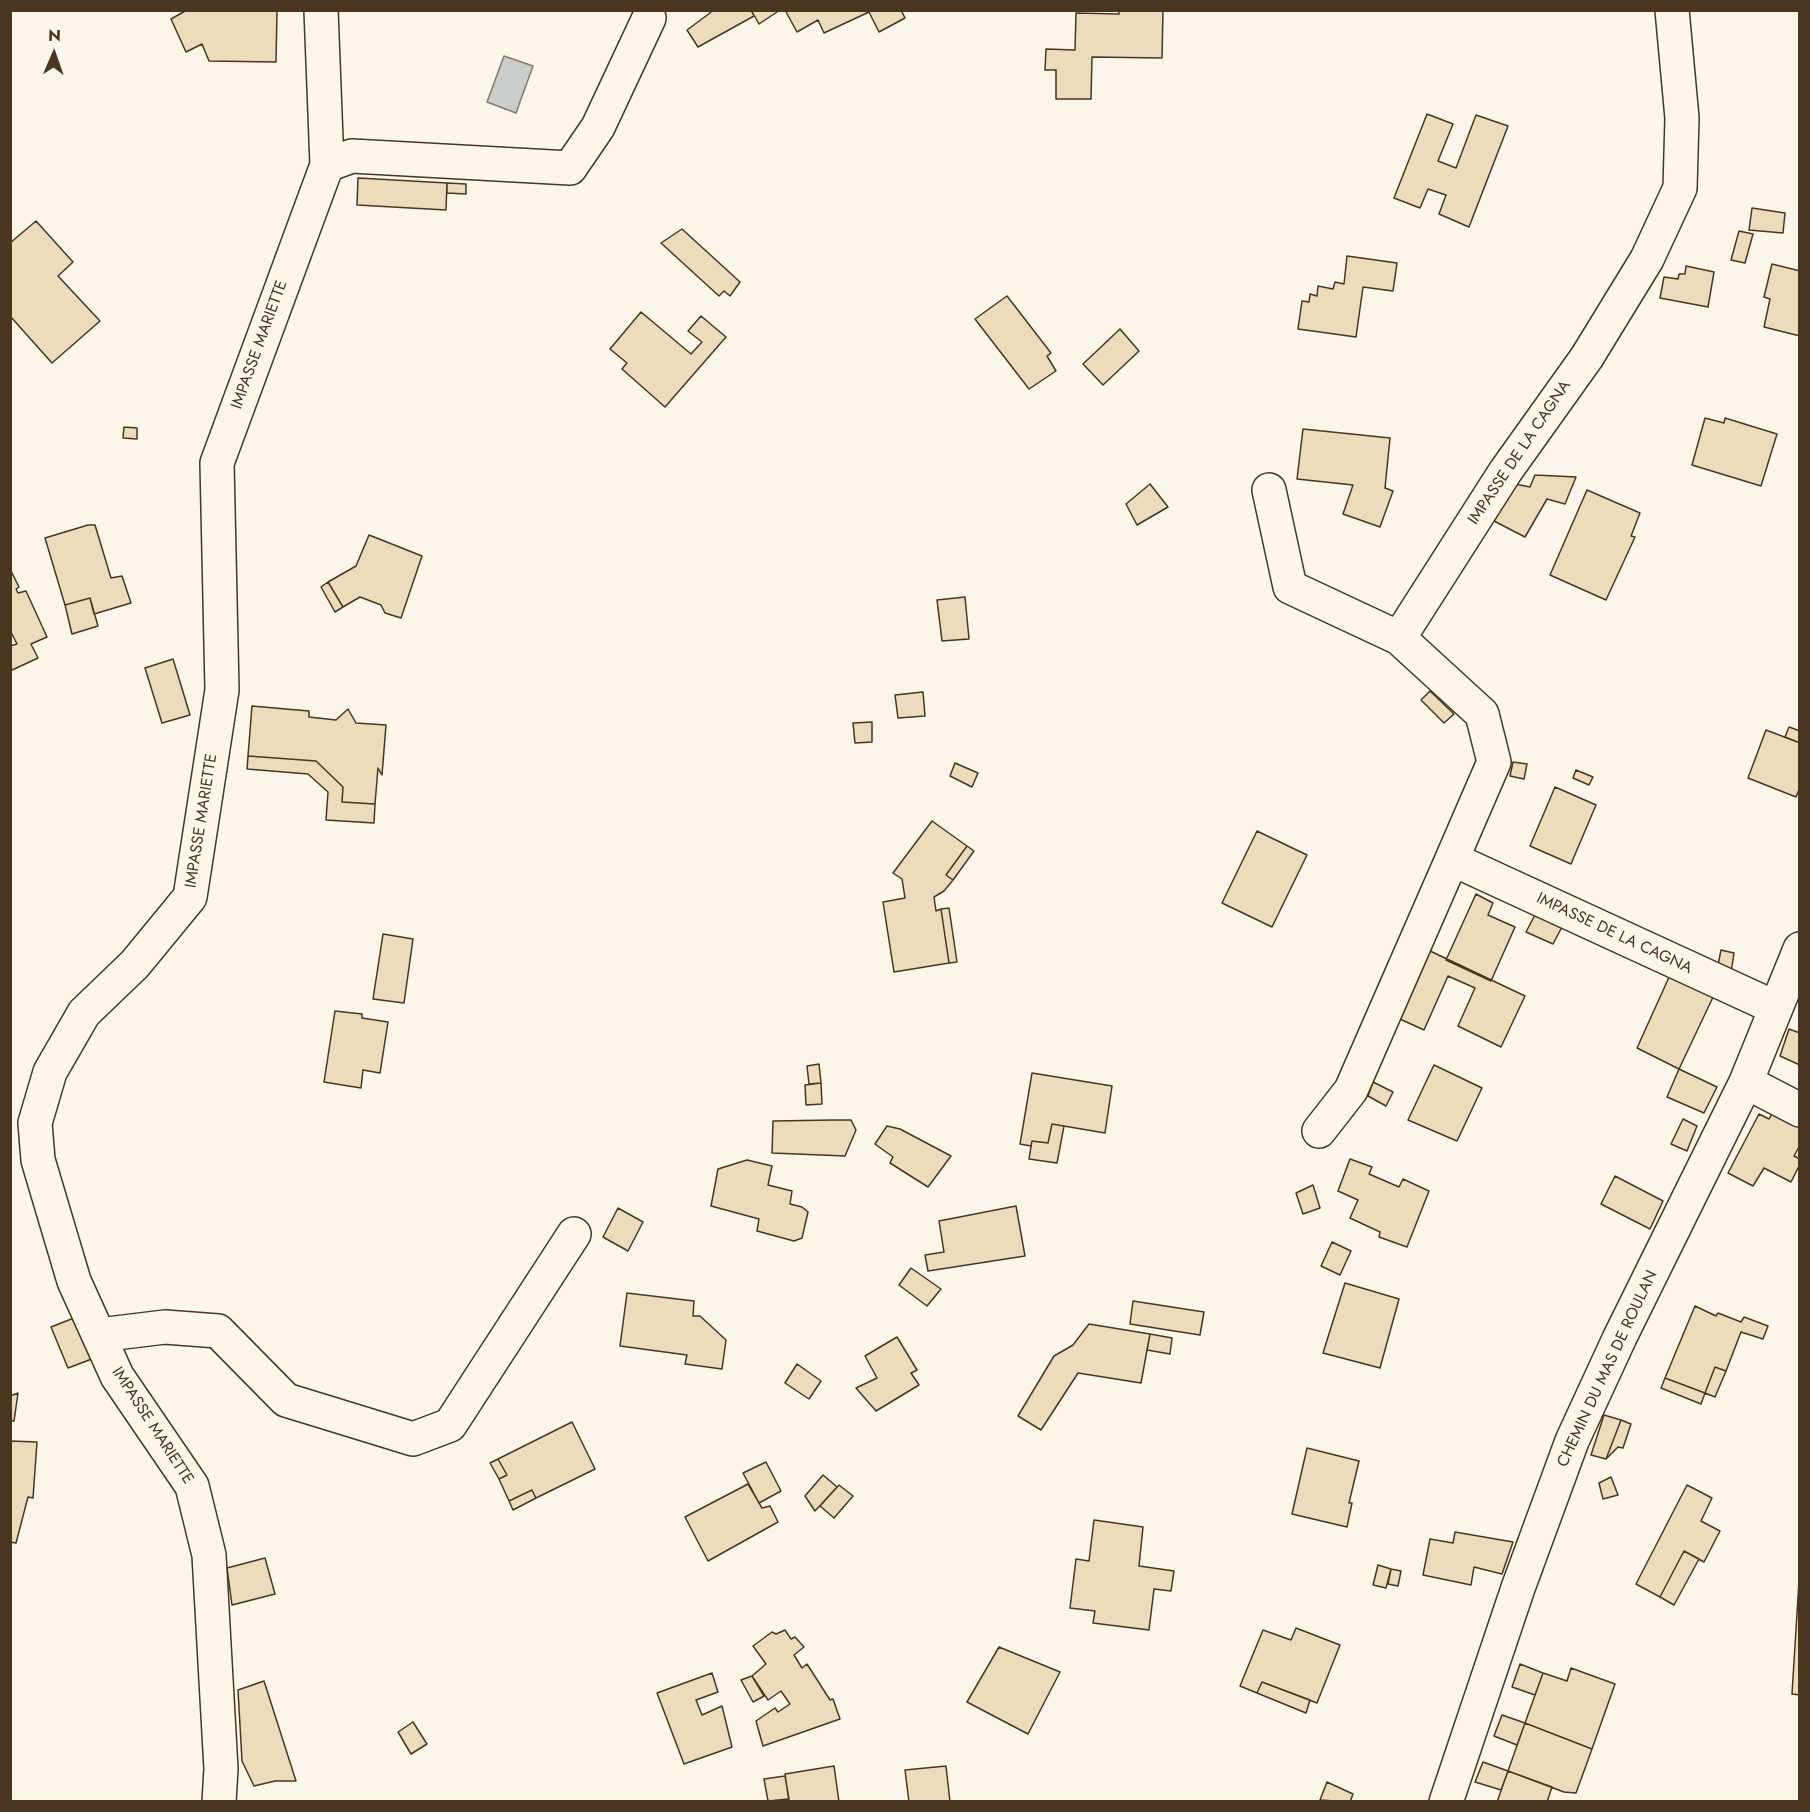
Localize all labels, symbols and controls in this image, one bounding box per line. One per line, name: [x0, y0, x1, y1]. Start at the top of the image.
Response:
north arrow: [24, 24, 84, 84]
text: N: [48, 24, 61, 47]
street label: IMPASSE MARIETTE: [228, 278, 292, 412]
street label: IMPASSE DE LA CAGNA: [1465, 377, 1575, 529]
street label: IMPASSE MARIETTE: [182, 753, 222, 889]
street label: IMPASSE DE LA CAGNA: [1533, 889, 1695, 979]
street label: CHEMIN DU MAS DE ROULAN: [1554, 1268, 1662, 1470]
street label: IMPASSE MARIETTE: [107, 1364, 197, 1488]

